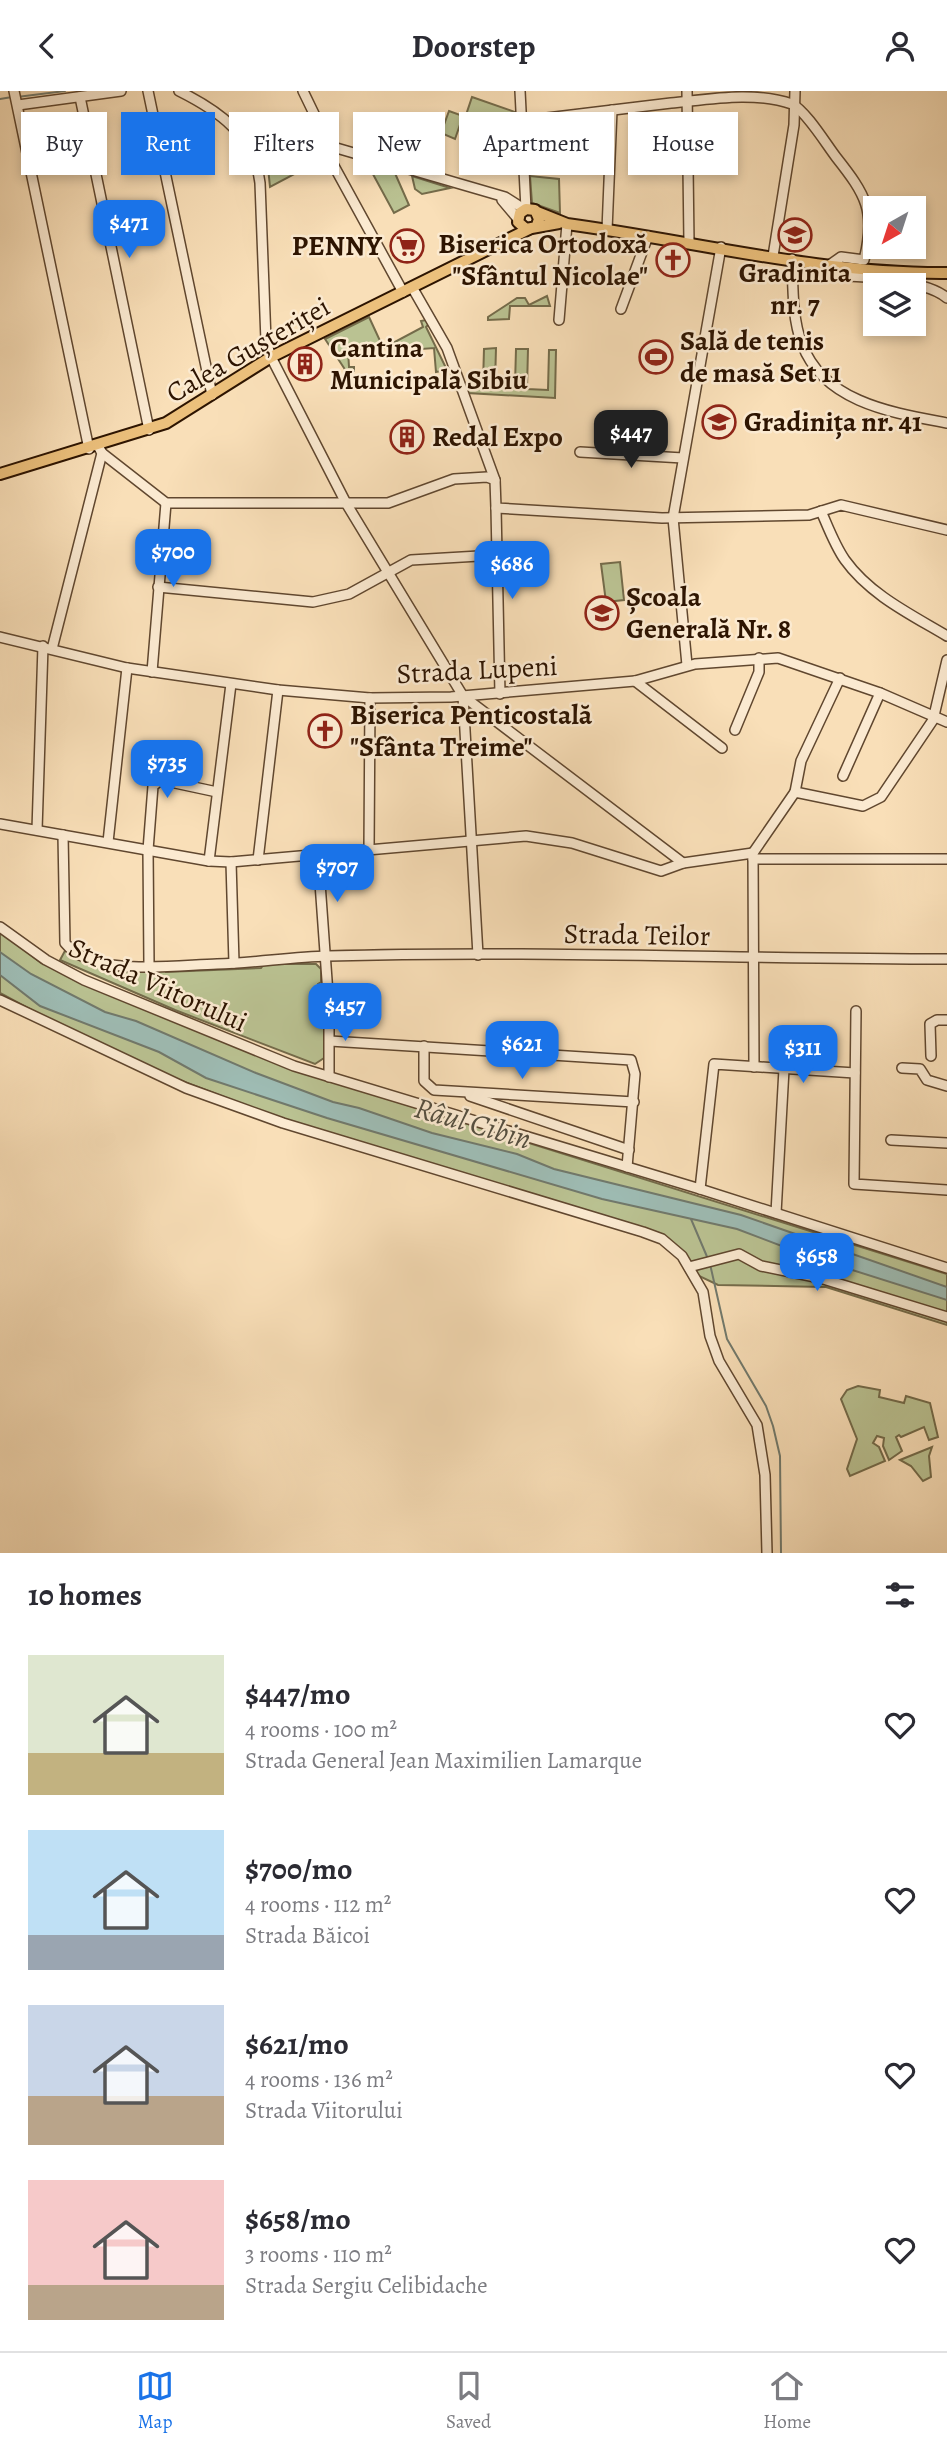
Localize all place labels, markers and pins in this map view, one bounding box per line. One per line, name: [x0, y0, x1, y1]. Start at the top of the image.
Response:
pin: $471: [88, 201, 170, 260]
school or university icon: Gradinita nr. 7: [776, 216, 814, 254]
place label: Biserica Ortodoxă "Sfântul Nicolae": [438, 225, 649, 295]
place label: PENNY: [292, 227, 382, 265]
supermarket icon: PENNY: [388, 227, 426, 265]
church icon: Biserica Ortodoxă "Sfântul Nicolae": [654, 241, 692, 279]
place label: Gradinita nr. 7: [739, 254, 852, 324]
place label: Sală de tenis de masă Set 11: [680, 322, 841, 392]
place label: Cantina Municipală Sibiu: [330, 329, 528, 399]
sports icon: Sală de tenis de masă Set 11: [637, 338, 675, 376]
building icon: Cantina Municipală Sibiu: [286, 345, 324, 383]
school or university icon: Gradinița nr. 41: [700, 403, 738, 441]
place label: Gradinița nr. 41: [744, 403, 922, 441]
pin: $447: [590, 411, 672, 470]
building icon: Redal Expo: [388, 418, 426, 456]
place label: Redal Expo: [432, 418, 563, 456]
pin: $700: [132, 529, 214, 589]
pin: $686: [471, 541, 553, 601]
place label: Școala Generală Nr. 8: [626, 578, 791, 648]
school or university icon: Școala Generală Nr. 8: [583, 594, 621, 632]
place label: Biserica Penticostală "Sfânta Treime": [350, 696, 593, 766]
church icon: Biserica Penticostală "Sfânta Treime": [306, 712, 344, 750]
pin: $735: [126, 741, 208, 800]
pin: $707: [296, 845, 378, 904]
pin: $457: [304, 983, 386, 1043]
pin: $621: [481, 1021, 563, 1081]
pin: $311: [762, 1025, 844, 1085]
pin: $658: [776, 1233, 858, 1293]

